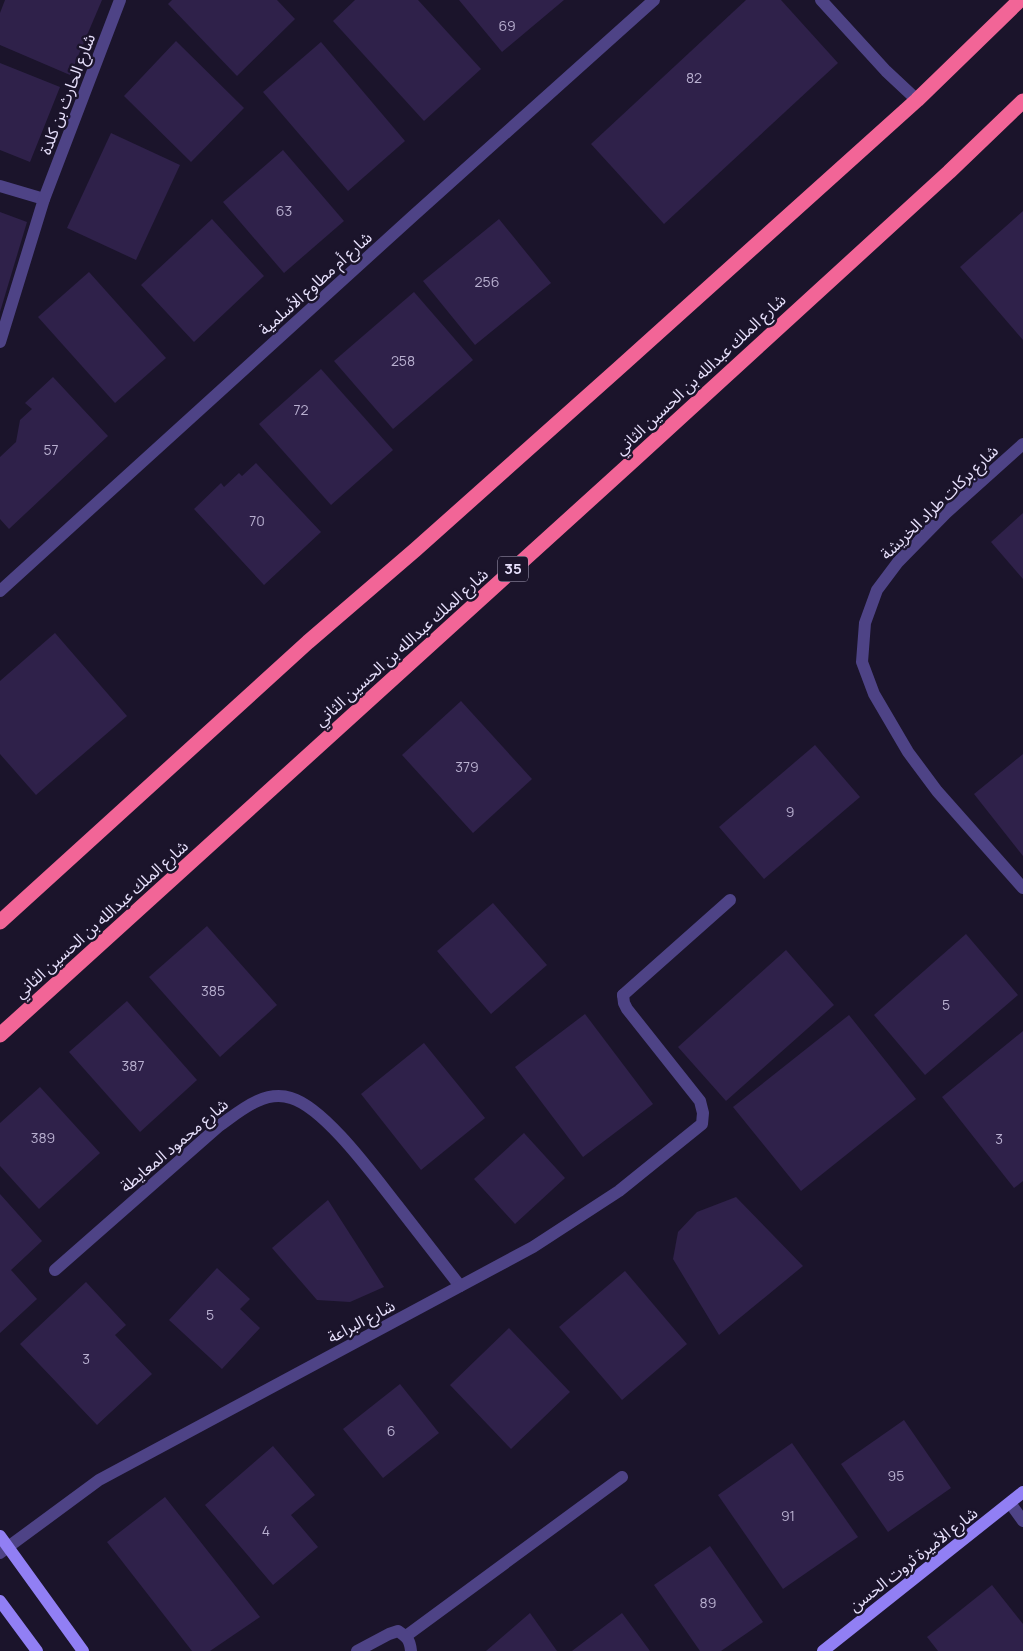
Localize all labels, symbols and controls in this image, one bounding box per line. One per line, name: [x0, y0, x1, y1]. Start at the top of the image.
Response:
house number: 69: [498, 16, 516, 35]
street label: شارع الحارث بن كلدة: [34, 30, 102, 158]
house number: 82: [686, 68, 702, 87]
house number: 63: [276, 201, 292, 220]
street label: شارع أم مطاوع الأسلمية: [254, 226, 378, 341]
house number: 256: [475, 272, 499, 291]
street label: شارع الملك عبدالله بن الحسين الثاني: [610, 289, 792, 461]
house number: 258: [391, 351, 415, 370]
house number: 72: [293, 400, 309, 419]
house number: 57: [43, 440, 59, 459]
street label: شارع بركات طراد الخريشة: [875, 440, 1004, 566]
house number: 70: [249, 511, 265, 530]
road number: 35: [498, 556, 528, 582]
street label: شارع الملك عبدالله بن الحسين الثاني: [309, 563, 494, 732]
house number: 379: [455, 757, 479, 776]
house number: 9: [786, 802, 794, 821]
street label: شارع الملك عبدالله بن الحسين الثاني: [9, 835, 194, 1004]
house number: 385: [201, 981, 225, 1000]
house number: 5: [942, 995, 950, 1014]
house number: 387: [122, 1056, 144, 1075]
street label: شارع محمود المعايطة: [115, 1093, 234, 1198]
house number: 389: [31, 1128, 55, 1147]
house number: 3: [995, 1129, 1003, 1148]
street label: شارع البراعة: [323, 1294, 400, 1350]
house number: 5: [206, 1305, 214, 1324]
house number: 3: [82, 1349, 90, 1368]
house number: 6: [387, 1421, 395, 1440]
house number: 95: [888, 1466, 904, 1485]
street label: شارع الأميرة ثروت الحسن: [844, 1502, 983, 1618]
house number: 91: [781, 1506, 795, 1525]
house number: 4: [262, 1521, 270, 1540]
house number: 89: [700, 1593, 716, 1612]

